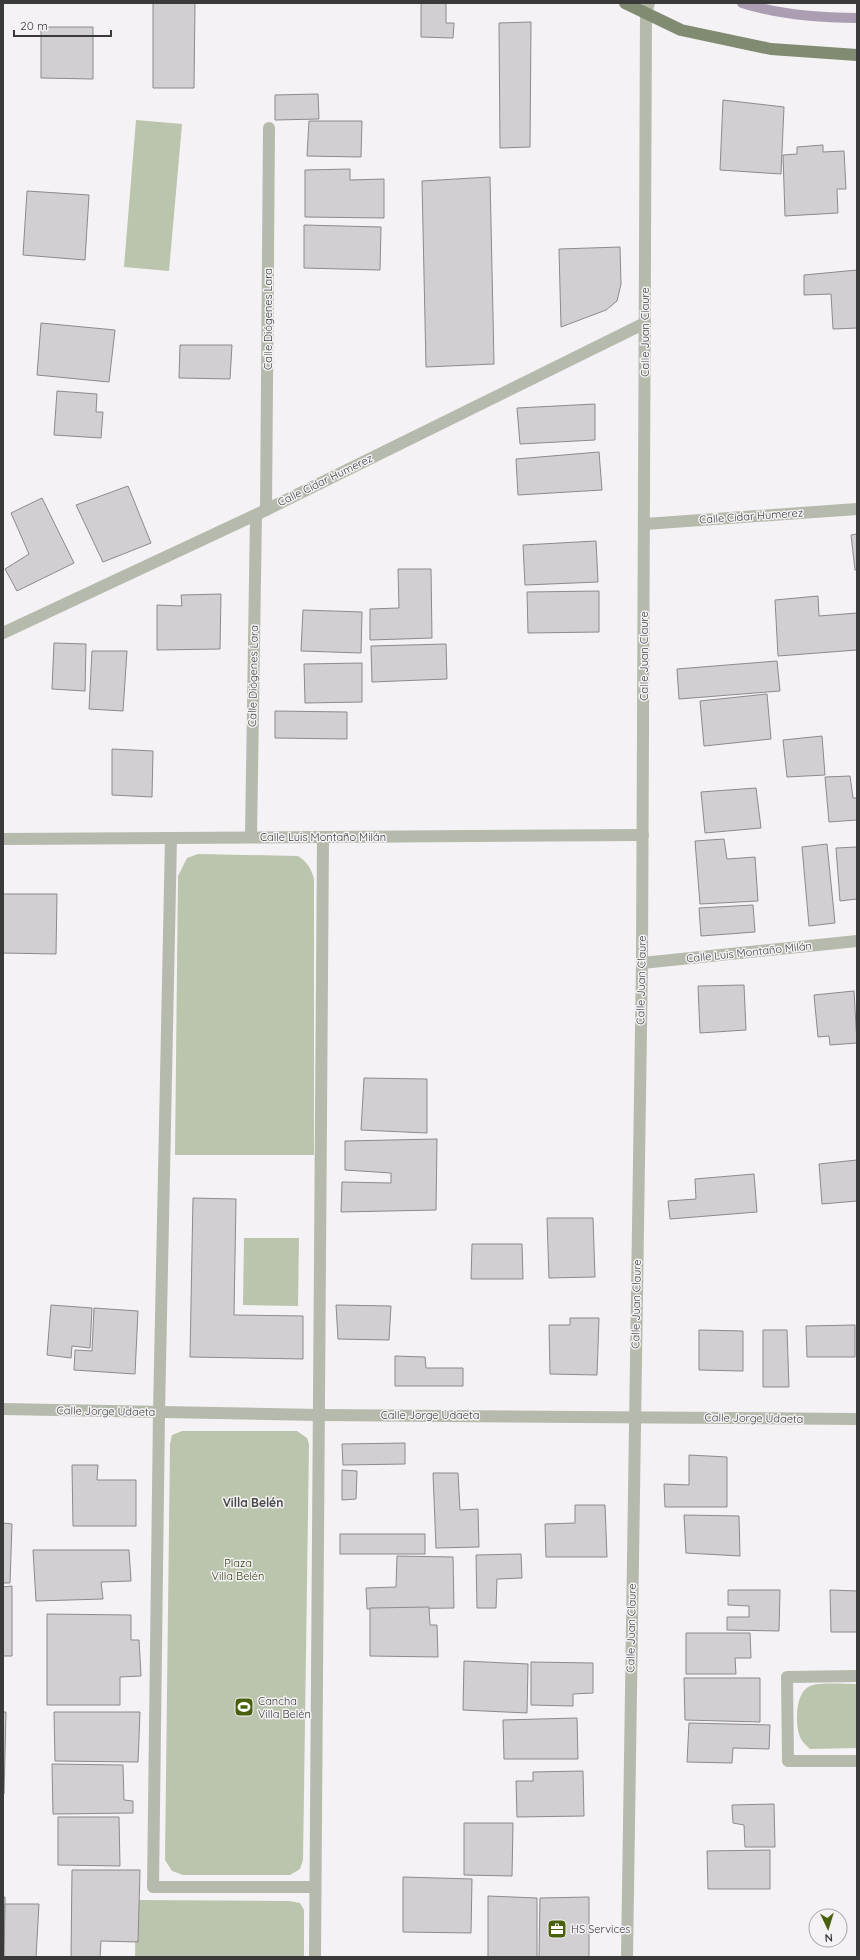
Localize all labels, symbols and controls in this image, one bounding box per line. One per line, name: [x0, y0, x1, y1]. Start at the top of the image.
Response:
scale bar: [14, 12, 111, 38]
text: 20 m: [20, 18, 48, 33]
street label: Calle Diógenes Lara: [261, 268, 275, 370]
street label: Calle Juan Claure: [638, 287, 652, 377]
street label: Calle Cidar Humerez: [275, 451, 375, 509]
street label: Calle Cidar Humerez: [699, 505, 803, 527]
street label: Calle Juan Claure: [637, 611, 651, 701]
street label: Calle Diógenes Lara: [245, 625, 261, 727]
street label: Calle Luis Montaño Milán: [260, 830, 386, 844]
street label: Calle Juan Claure: [633, 935, 649, 1025]
street label: Calle Luis Montaño Milán: [686, 938, 812, 966]
street label: Calle Juan Claure: [628, 1259, 644, 1349]
street label: Calle Jorge Udaeta: [57, 1403, 155, 1419]
street label: Calle Jorge Udaeta: [381, 1408, 479, 1422]
street label: Calle Jorge Udaeta: [705, 1410, 803, 1426]
district label: Villa Belén: [223, 1495, 283, 1510]
park label: Plaza Villa Belén: [212, 1556, 264, 1583]
street label: Calle Juan Claure: [623, 1583, 639, 1673]
place label: Cancha Villa Belén: [258, 1694, 311, 1721]
sports icon: Cancha Villa Belén: [233, 1696, 255, 1718]
north arrow: [808, 1908, 848, 1948]
office icon: HS Services: [546, 1918, 568, 1940]
place label: HS Services: [571, 1922, 631, 1936]
text: N: [824, 1931, 833, 1945]

